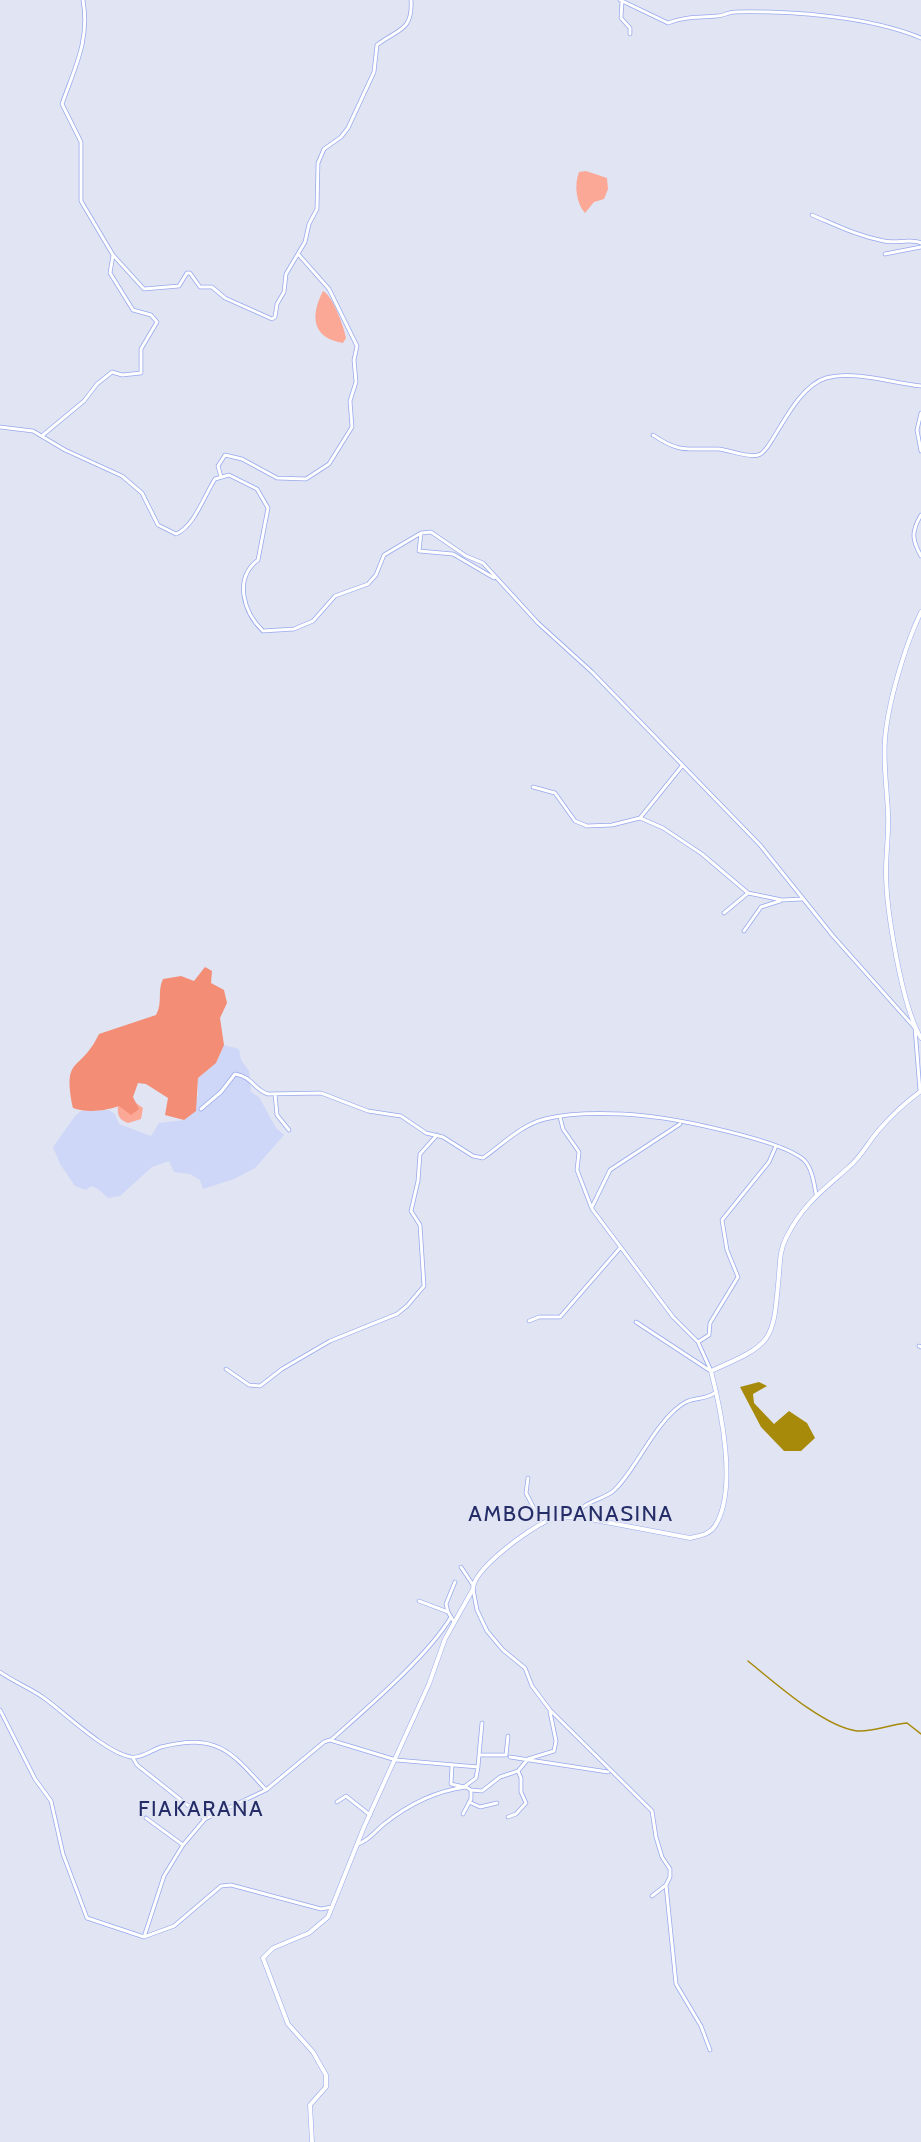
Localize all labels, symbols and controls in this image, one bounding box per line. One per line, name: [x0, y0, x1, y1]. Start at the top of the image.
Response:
district label: AMBOHIPANASINA: [468, 1502, 674, 1528]
district label: FIAKARANA: [138, 1797, 264, 1823]

